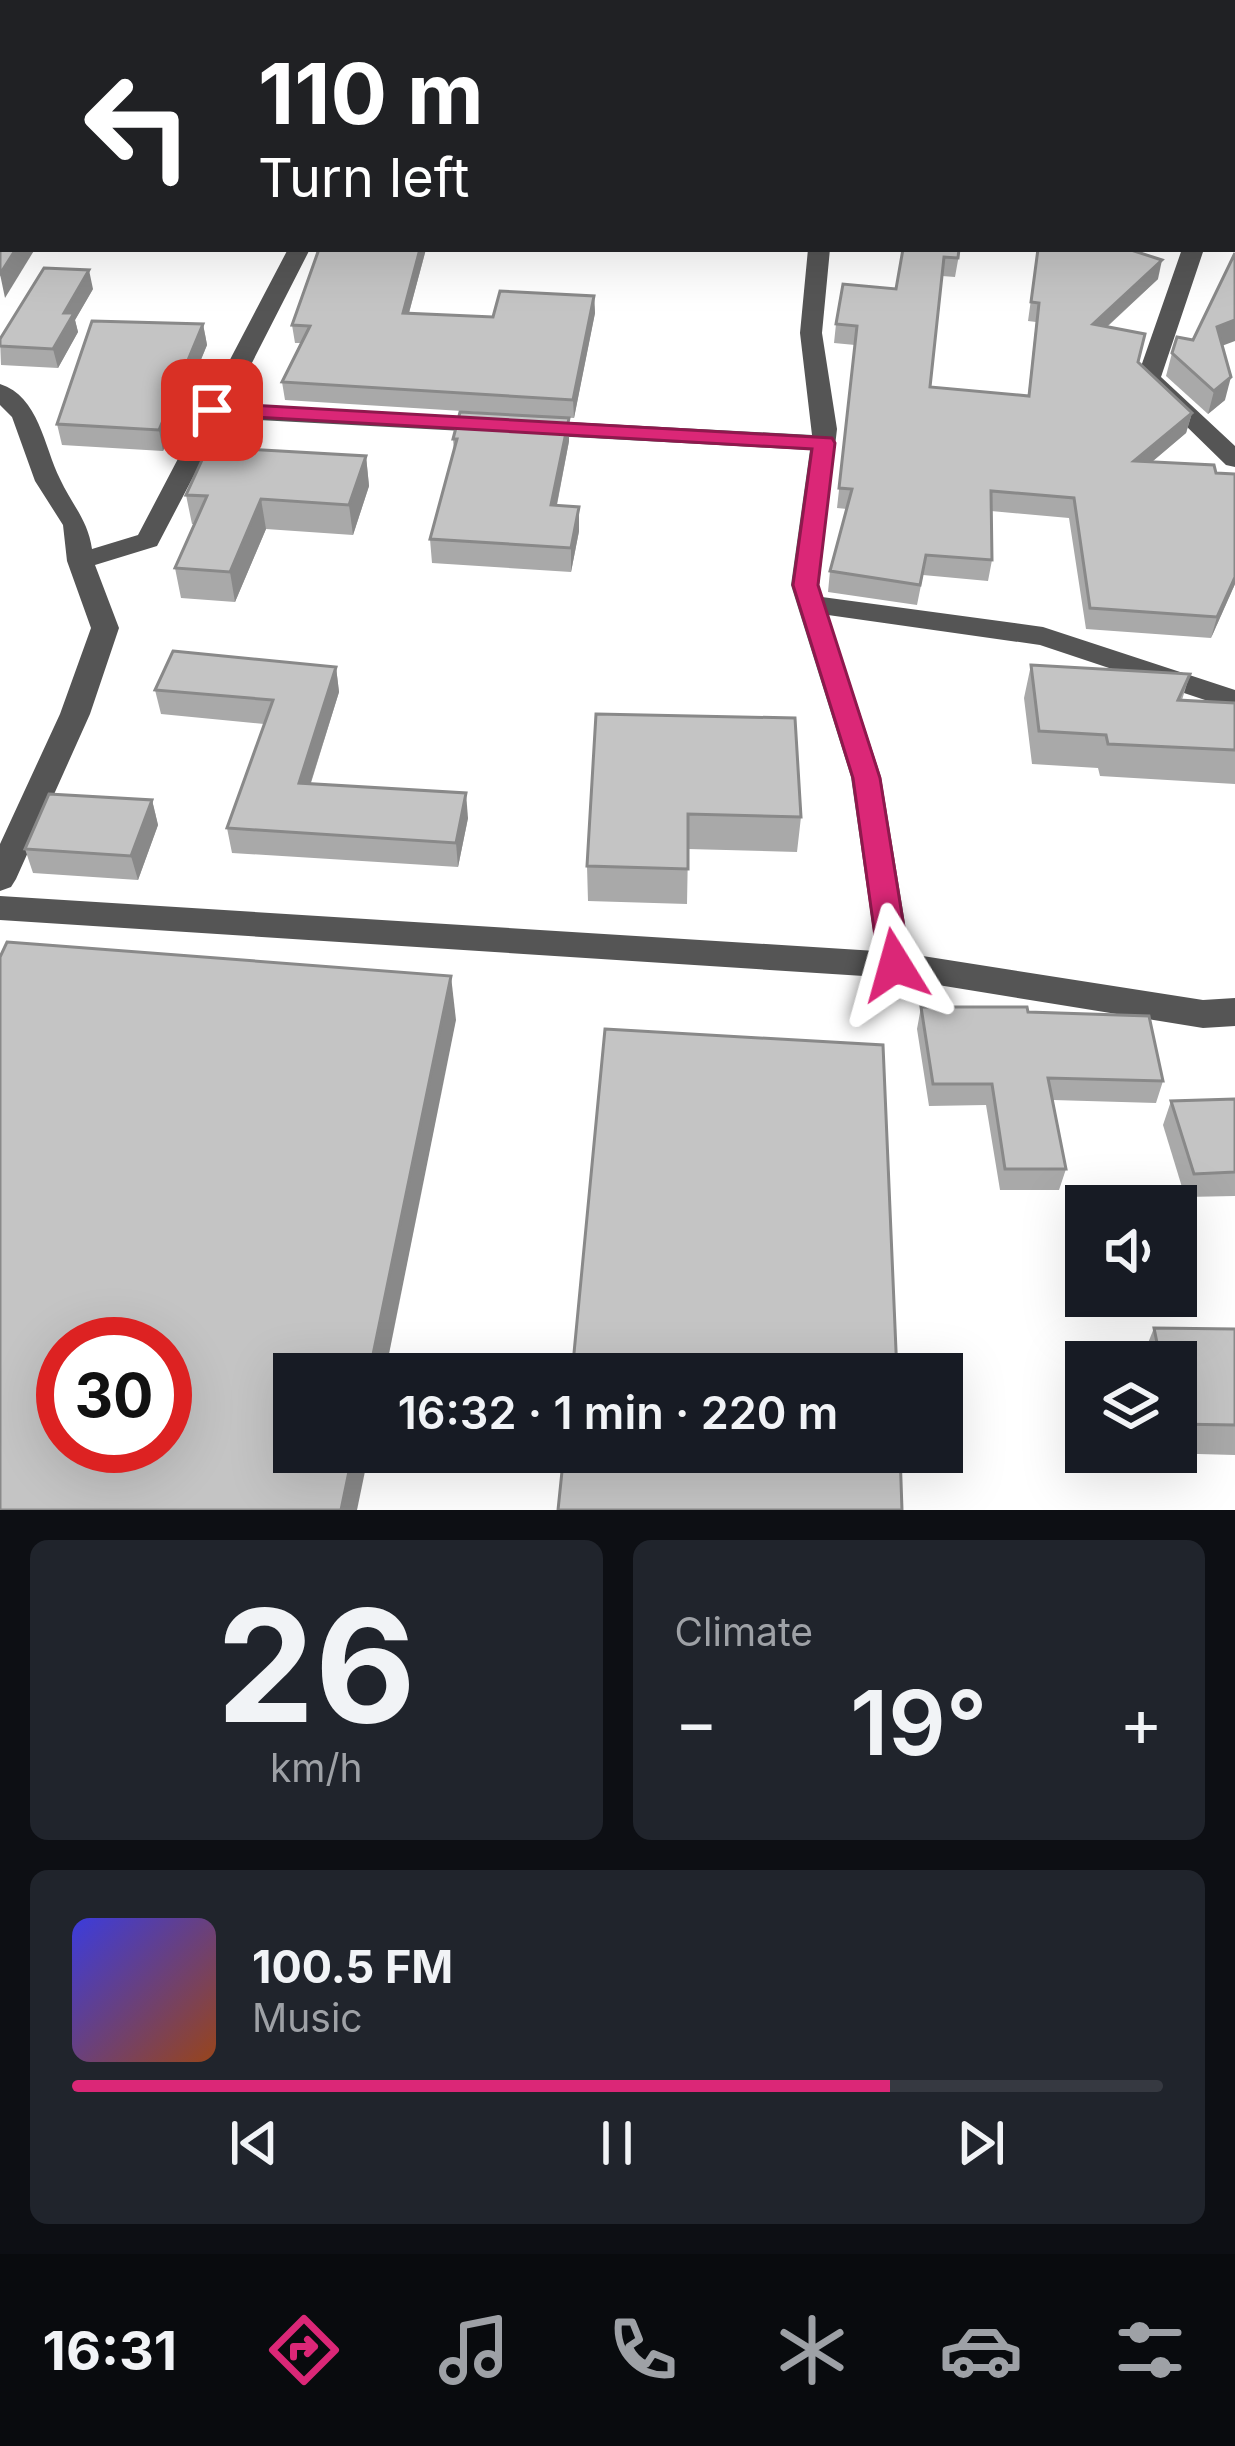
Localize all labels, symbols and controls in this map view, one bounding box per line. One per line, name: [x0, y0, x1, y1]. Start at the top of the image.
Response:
text: 110 m: [258, 43, 484, 144]
icon: left: [60, 48, 216, 204]
text: Turn left: [258, 145, 469, 210]
pin: [161, 359, 263, 461]
icon: arrive: [179, 377, 245, 443]
position arrow: [832, 902, 958, 1028]
map controls: [1065, 1185, 1197, 1473]
button: sound: [1065, 1185, 1197, 1317]
speed limit sign: 30: [36, 1317, 192, 1473]
button: layers: [1065, 1341, 1197, 1473]
text: 16:32 · 1 min · 220 m: [398, 1385, 838, 1440]
text: 26: [216, 1571, 416, 1760]
text: Climate: [675, 1608, 813, 1655]
text: 19°: [850, 1668, 987, 1777]
text: −: [675, 1682, 718, 1762]
text: +: [1119, 1682, 1163, 1762]
text: km/h: [270, 1744, 363, 1791]
text: 100.5 FM: [252, 1939, 453, 1994]
text: Music: [252, 1994, 363, 2041]
icon: previous: [221, 2110, 287, 2176]
icon: pause: [584, 2110, 650, 2176]
icon: next: [948, 2110, 1014, 2176]
icon: directions: [262, 2308, 346, 2392]
icon: music: [432, 2308, 516, 2392]
icon: phone: [601, 2308, 685, 2392]
icon: climate: [770, 2308, 854, 2392]
icon: car: [939, 2308, 1023, 2392]
icon: filters: [1108, 2308, 1192, 2392]
text: 16:31: [43, 2318, 177, 2383]

